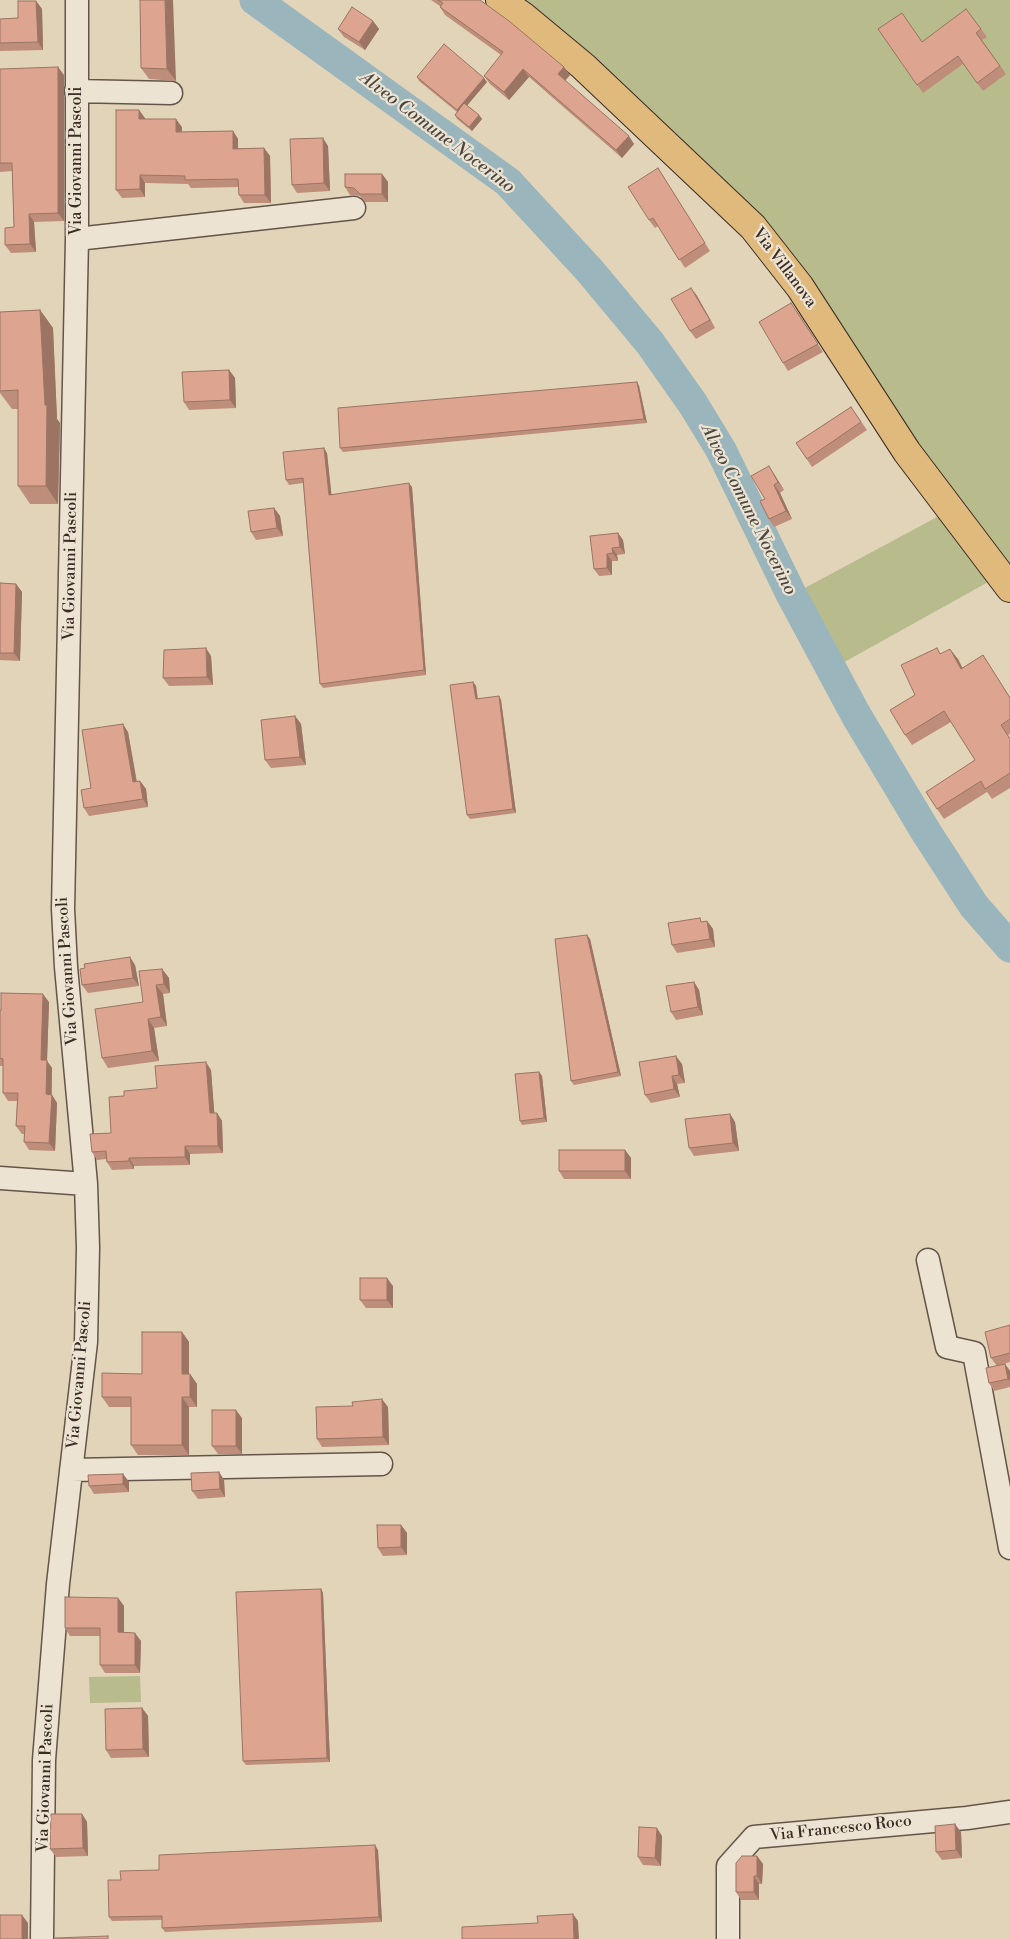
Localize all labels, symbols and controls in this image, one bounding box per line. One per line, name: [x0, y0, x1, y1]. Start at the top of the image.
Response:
water label: Alveo Comune Nocerino: [355, 68, 519, 198]
street label: Via Giovanni Pascoli: [67, 87, 87, 235]
street label: Via Villanova: [748, 224, 820, 312]
water label: Alveo Comune Nocerino: [696, 421, 800, 599]
street label: Via Giovanni Pascoli: [60, 491, 82, 641]
street label: Via Giovanni Pascoli: [53, 896, 83, 1046]
street label: Via Giovanni Pascoli: [64, 1300, 96, 1450]
street label: Via Giovanni Pascoli: [34, 1703, 58, 1853]
street label: Via Francesco Roco: [769, 1812, 913, 1846]

